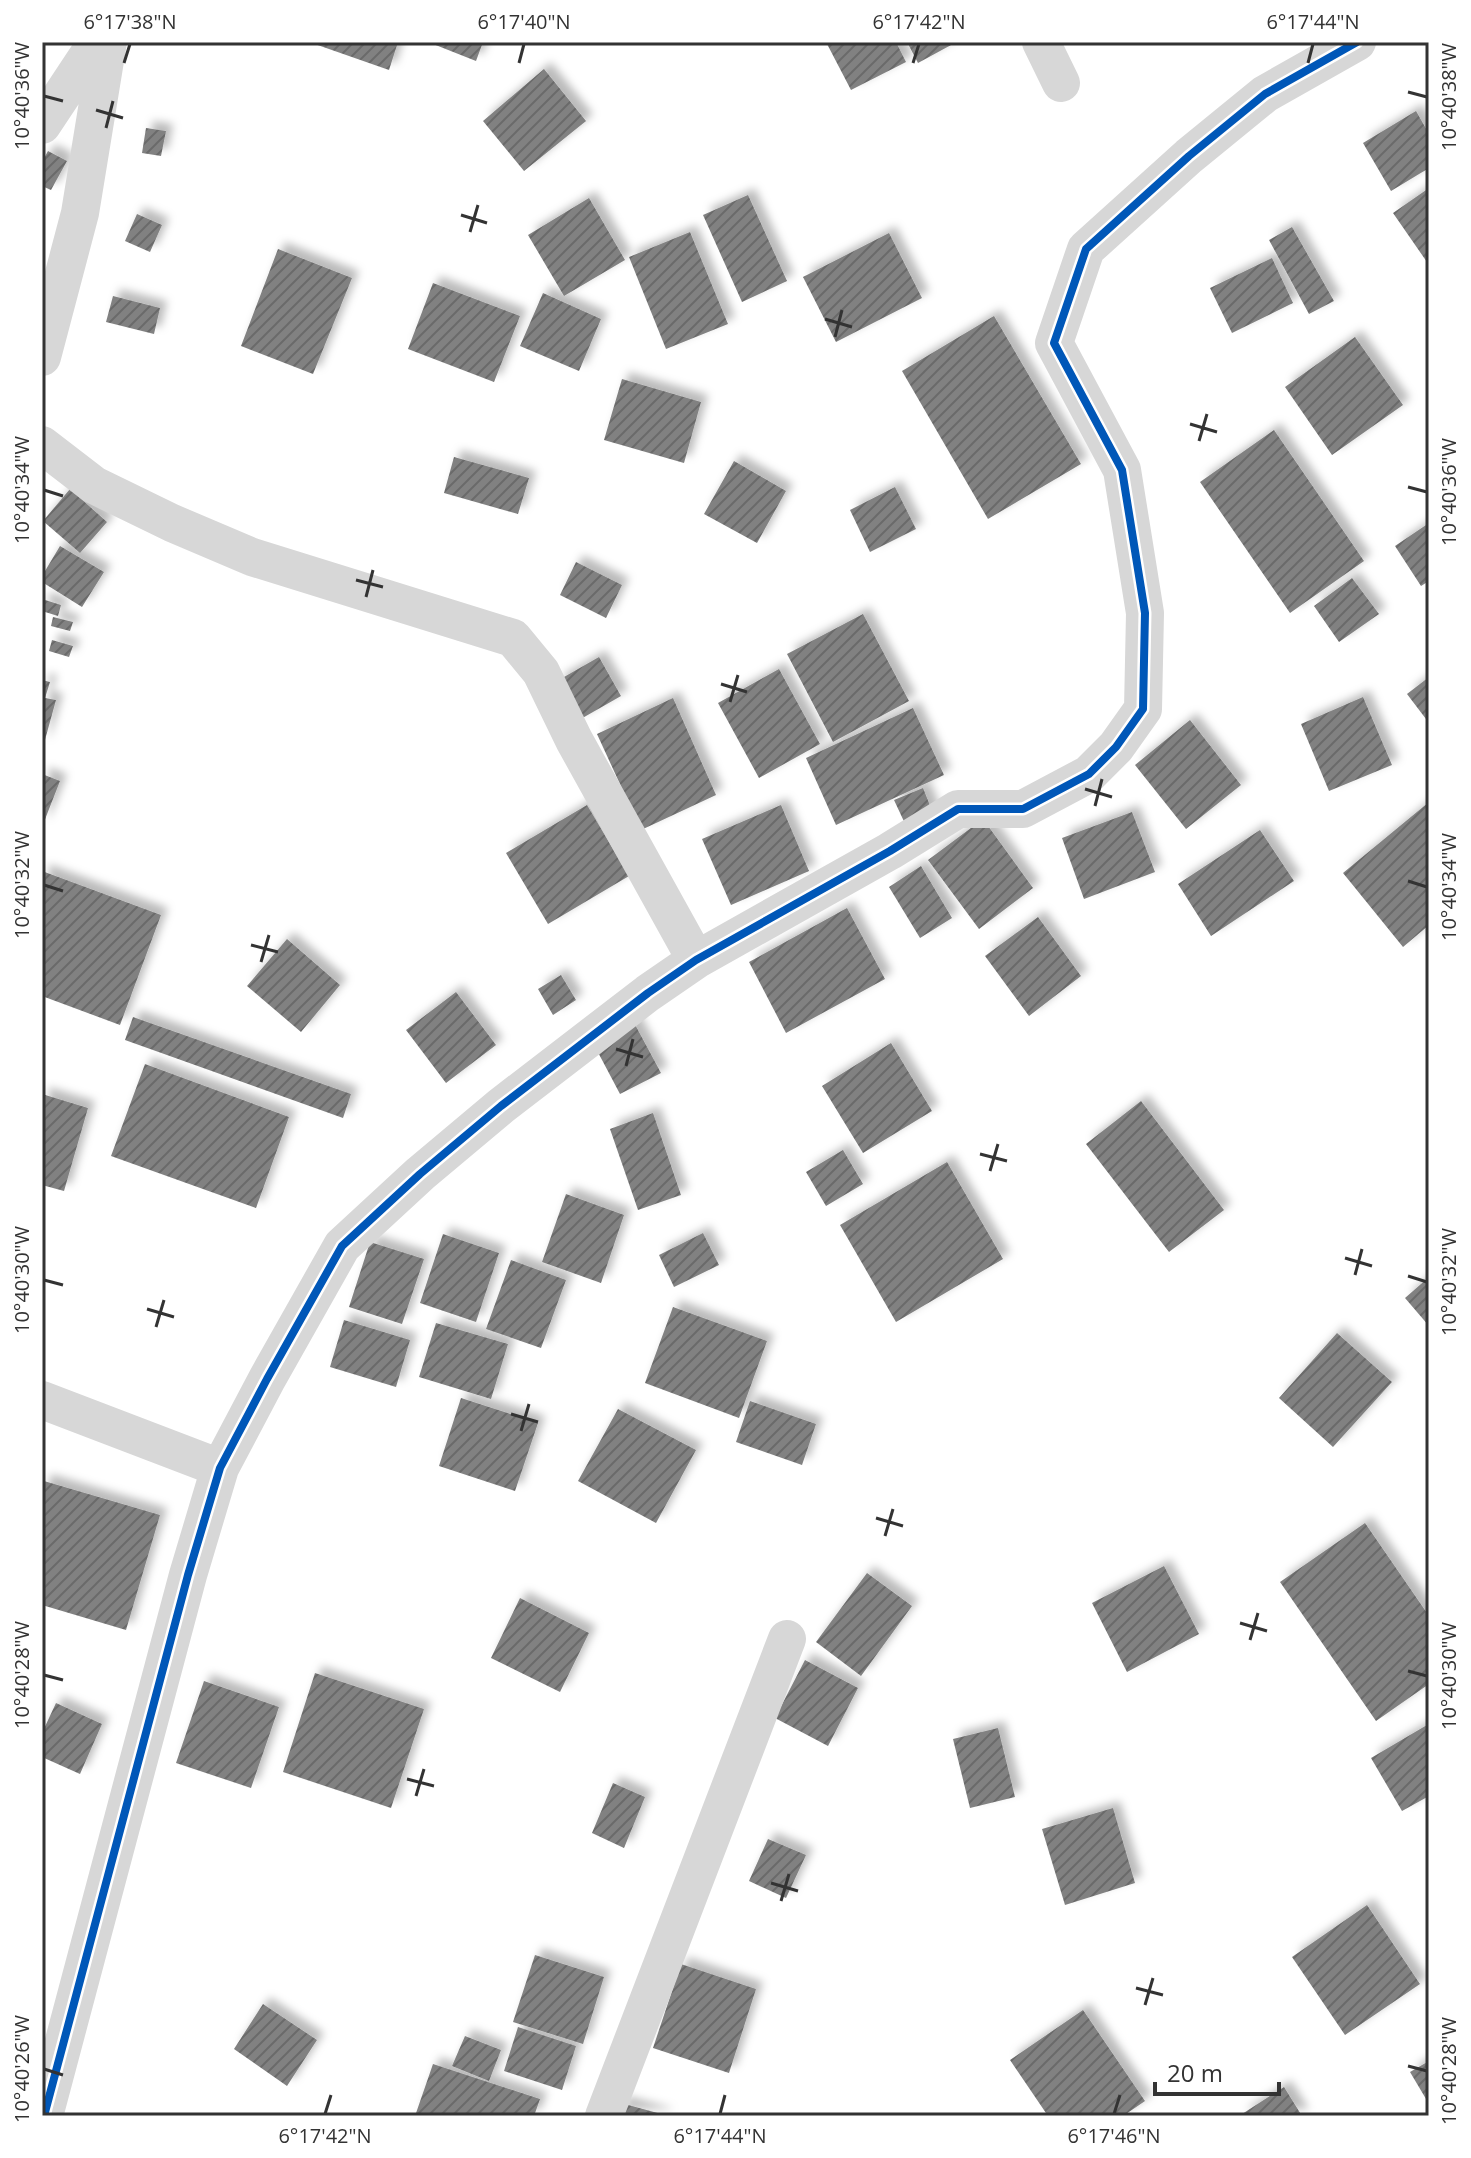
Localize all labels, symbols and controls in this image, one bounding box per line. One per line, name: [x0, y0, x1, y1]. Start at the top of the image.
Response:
text: 6°17'38"N: [83, 8, 177, 35]
text: 6°17'40"N: [477, 8, 571, 35]
text: 6°17'42"N: [872, 8, 966, 35]
text: 6°17'44"N: [1266, 8, 1360, 35]
text: 10°40'36"W: [8, 41, 35, 150]
text: 10°40'38"W: [1435, 42, 1462, 151]
text: 10°40'34"W: [8, 435, 35, 544]
text: 10°40'36"W: [1435, 437, 1462, 546]
text: 10°40'32"W: [8, 830, 35, 939]
text: 10°40'34"W: [1435, 832, 1462, 941]
text: 10°40'30"W: [8, 1225, 35, 1334]
text: 10°40'32"W: [1435, 1227, 1462, 1336]
text: 10°40'28"W: [8, 1620, 35, 1729]
text: 10°40'30"W: [1435, 1621, 1462, 1730]
text: 10°40'26"W: [8, 2014, 35, 2123]
text: 10°40'28"W: [1435, 2016, 1462, 2125]
scale bar: [1155, 2046, 1279, 2096]
text: 20 m: [1167, 2056, 1223, 2089]
text: 6°17'42"N: [278, 2122, 372, 2149]
text: 6°17'44"N: [673, 2122, 767, 2149]
text: 6°17'46"N: [1067, 2122, 1161, 2149]

